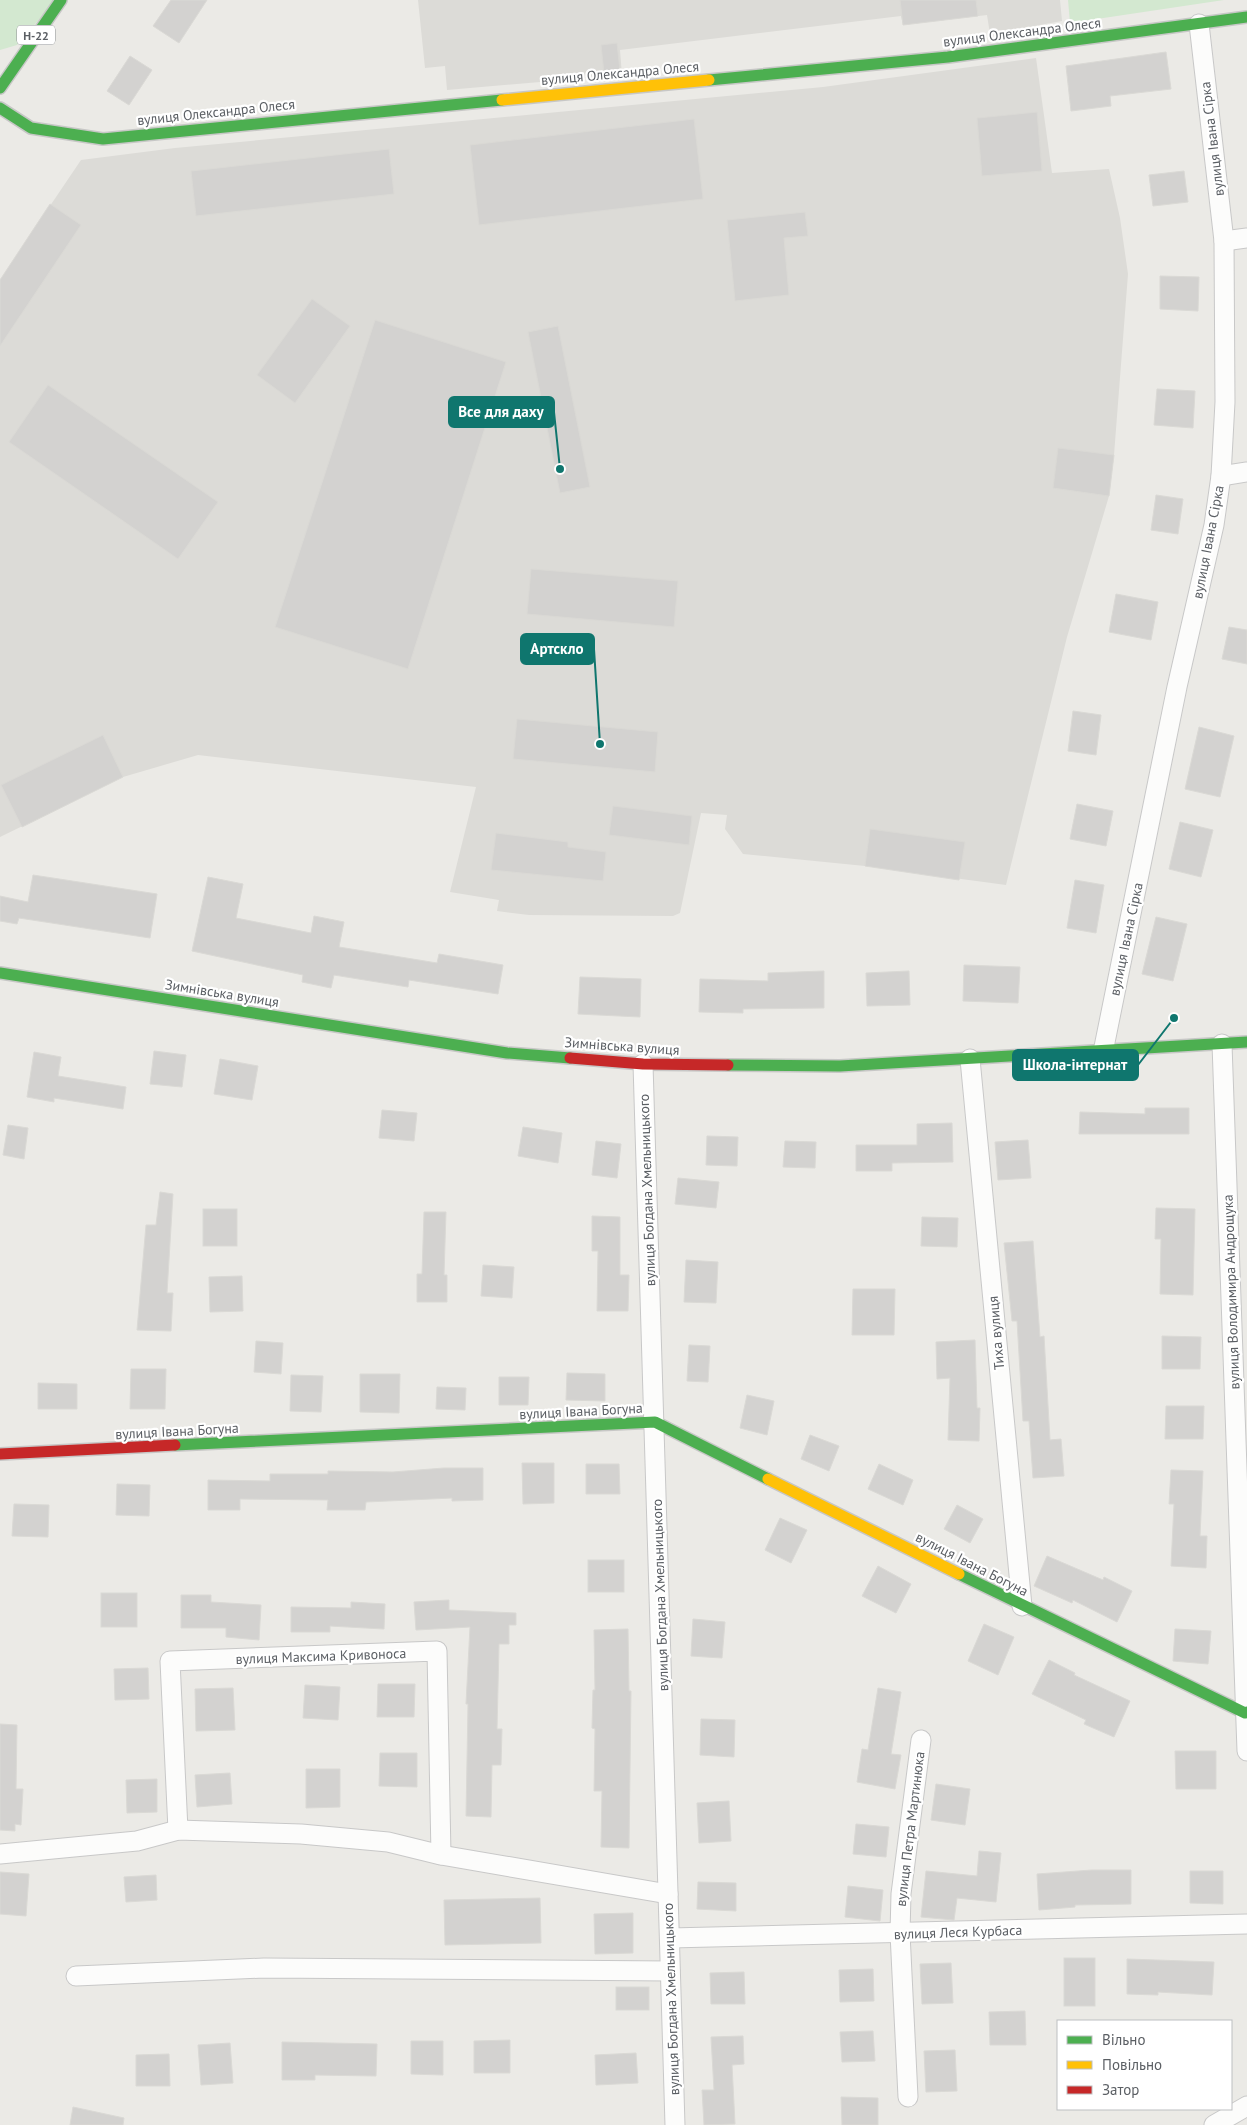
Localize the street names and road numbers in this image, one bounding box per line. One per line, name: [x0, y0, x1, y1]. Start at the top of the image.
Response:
street label: вулиця Олександра Олеся: [942, 13, 1102, 51]
road number: Н-22: [17, 26, 55, 44]
street label: вулиця Олександра Олеся: [540, 57, 700, 89]
street label: вулиця Івана Сірка: [1196, 81, 1228, 197]
street label: вулиця Олександра Олеся: [136, 95, 296, 129]
street label: вулиця Івана Сірка: [1188, 484, 1228, 600]
street label: вулиця Івана Сірка: [1105, 881, 1147, 997]
street label: Зимнівська вулиця: [164, 975, 280, 1011]
street label: Зимнівська вулиця: [564, 1033, 680, 1059]
street label: вулиця Богдана Хмельницького: [635, 1094, 659, 1286]
street label: вулиця Володимира Андрощука: [1219, 1194, 1243, 1390]
street label: Тиха вулиця: [984, 1295, 1008, 1371]
street label: вулиця Івана Богуна: [519, 1399, 643, 1423]
street label: вулиця Івана Богуна: [115, 1419, 239, 1443]
street label: вулиця Богдана Хмельницького: [648, 1499, 672, 1691]
street label: вулиця Івана Богуна: [913, 1528, 1031, 1600]
street label: вулиця Максима Кривоноса: [235, 1644, 407, 1668]
street label: вулиця Петра Мартинюка: [892, 1750, 928, 1908]
street label: вулиця Богдана Хмельницького: [659, 1903, 683, 2095]
street label: вулиця Леся Курбаса: [893, 1921, 1023, 1943]

